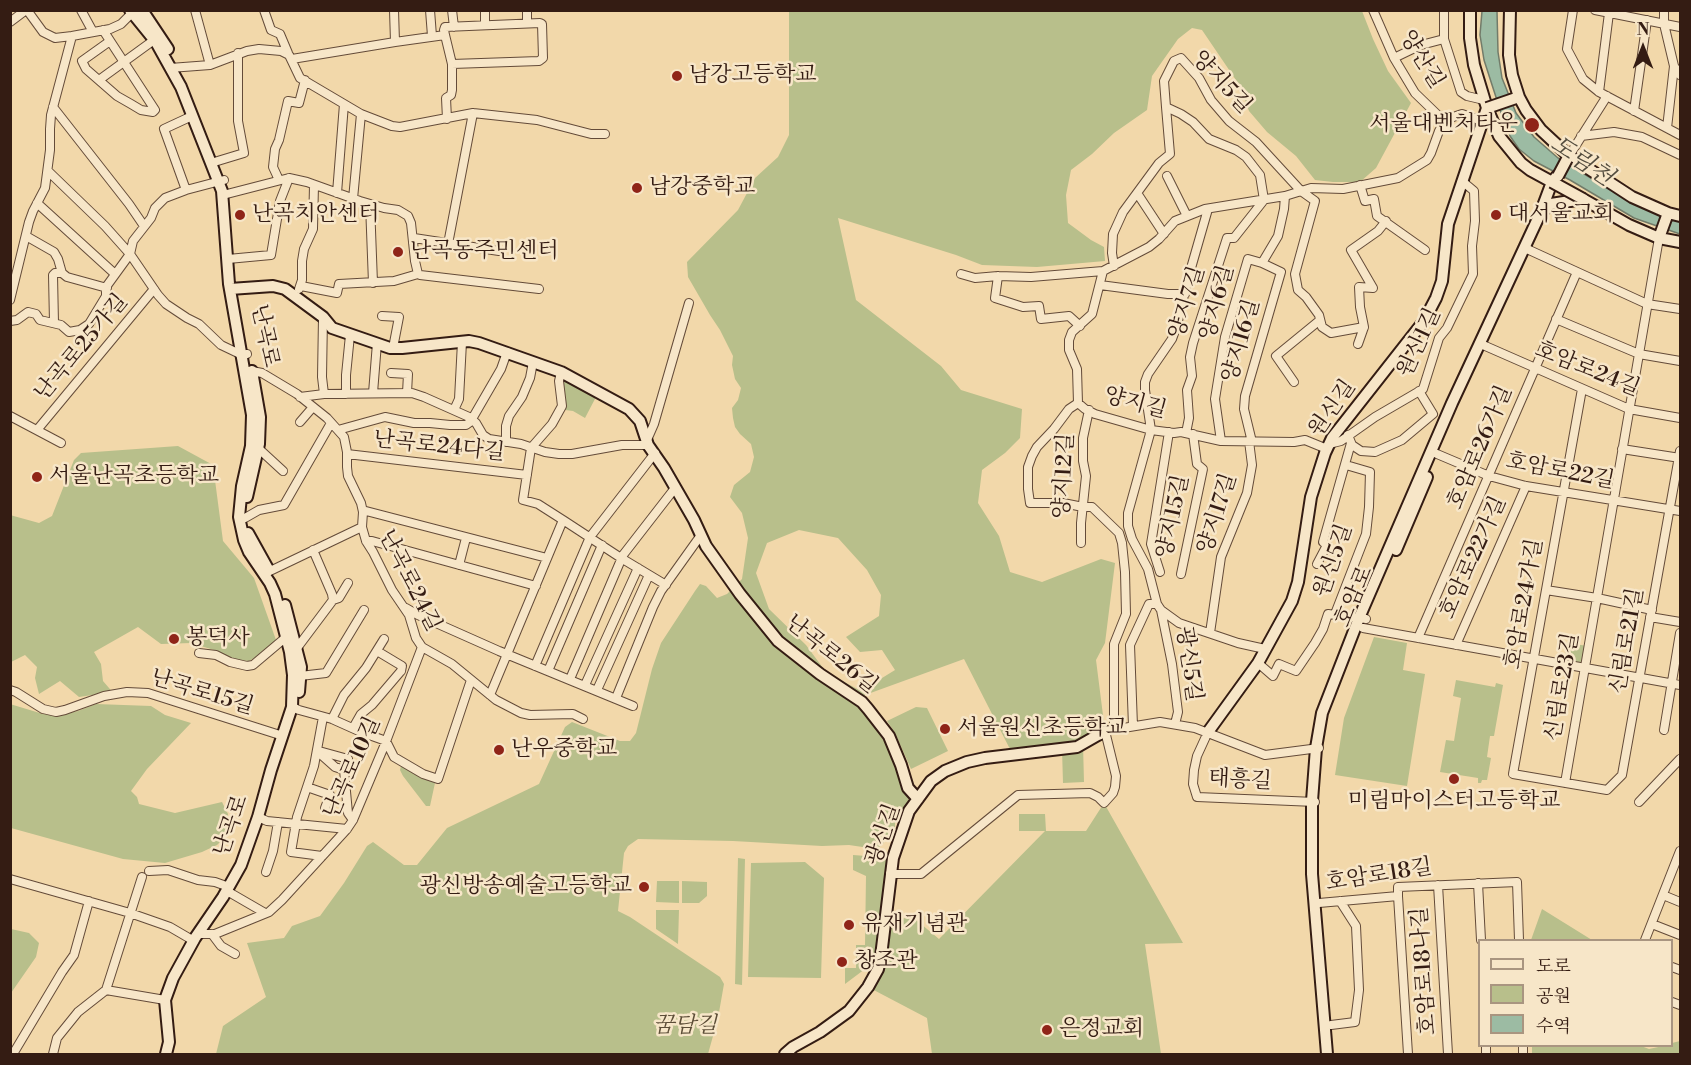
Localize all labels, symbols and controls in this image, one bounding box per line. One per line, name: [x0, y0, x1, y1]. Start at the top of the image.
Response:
north arrow: [1613, 18, 1673, 78]
text: N: [1637, 20, 1649, 40]
street label: 양산길: [1393, 26, 1449, 94]
street label: 양지5길: [1185, 46, 1257, 120]
place label: 남강고등학교: [689, 63, 817, 89]
marker: 남강고등학교: [670, 69, 684, 83]
place label: 서울대벤처타운: [1369, 112, 1518, 138]
marker: 서울대벤처타운: [1523, 116, 1541, 134]
water label: 도림천: [1544, 131, 1618, 193]
place label: 남강중학교: [649, 175, 755, 201]
marker: 남강중학교: [630, 181, 644, 195]
place label: 난곡치안센터: [252, 202, 380, 228]
place label: 대서울교회: [1508, 202, 1614, 228]
marker: 난곡치안센터: [233, 208, 247, 222]
marker: 대서울교회: [1489, 208, 1503, 222]
place label: 난곡동주민센터: [410, 239, 559, 265]
marker: 난곡동주민센터: [391, 245, 405, 259]
street label: 양지6길: [1195, 262, 1241, 344]
street label: 양지7길: [1164, 263, 1212, 343]
street label: 난곡로25가길: [30, 289, 134, 407]
street label: 양지16길: [1217, 296, 1267, 386]
street label: 난곡로: [244, 302, 284, 370]
street label: 원신1길: [1393, 304, 1447, 382]
street label: 호암로24길: [1531, 337, 1643, 403]
street label: 원신길: [1304, 375, 1362, 443]
street label: 호암로26가길: [1443, 382, 1519, 514]
street label: 양지길: [1101, 383, 1169, 425]
street label: 난곡로24다길: [372, 427, 506, 467]
street label: 양지12길: [1050, 432, 1080, 520]
street label: 호암로22길: [1503, 449, 1617, 495]
place label: 서울난곡초등학교: [49, 464, 219, 490]
marker: 서울난곡초등학교: [30, 470, 44, 484]
street label: 양지17길: [1193, 470, 1243, 558]
street label: 양지15길: [1152, 473, 1196, 561]
street label: 호암로22가길: [1435, 493, 1513, 623]
street label: 원신5길: [1309, 521, 1359, 601]
street label: 난곡로24길: [372, 526, 446, 636]
street label: 호암로24가길: [1501, 537, 1549, 671]
street label: 호암로: [1330, 562, 1380, 632]
street label: 신림로21길: [1606, 586, 1650, 696]
street label: 난곡로26길: [780, 610, 882, 700]
street label: 광신5길: [1170, 625, 1206, 703]
place label: 봉덕사: [186, 626, 250, 652]
street label: 신림로23길: [1540, 631, 1586, 743]
marker: 봉덕사: [167, 632, 181, 646]
street label: 난곡로15길: [147, 665, 257, 721]
street label: 난곡로10길: [319, 713, 387, 823]
place label: 서울원신초등학교: [957, 716, 1127, 742]
marker: 서울원신초등학교: [938, 722, 952, 736]
place label: 난우중학교: [511, 737, 617, 763]
marker: 난우중학교: [492, 743, 506, 757]
street label: 태흥길: [1207, 766, 1273, 796]
marker: 미림마이스터고등학교: [1447, 772, 1461, 786]
place label: 미림마이스터고등학교: [1348, 789, 1560, 815]
street label: 난곡로: [209, 792, 255, 860]
street label: 광신길: [861, 801, 907, 869]
street label: 호암로18길: [1324, 855, 1434, 897]
place label: 광신방송예술고등학교: [419, 874, 632, 900]
marker: 광신방송예술고등학교: [637, 880, 651, 894]
street label: 호암로18나길: [1407, 906, 1443, 1036]
place label: 유재기념관: [861, 912, 967, 938]
marker: 유재기념관: [842, 918, 856, 932]
legend: [1478, 939, 1673, 1047]
place label: 창조관: [854, 949, 918, 975]
marker: 창조관: [835, 955, 849, 969]
text: 도로: [1536, 955, 1571, 978]
text: 공원: [1536, 985, 1571, 1008]
park label: 꿈담길: [653, 1014, 717, 1040]
text: 수역: [1536, 1015, 1571, 1038]
place label: 은정교회: [1059, 1017, 1144, 1043]
marker: 은정교회: [1040, 1023, 1054, 1037]

